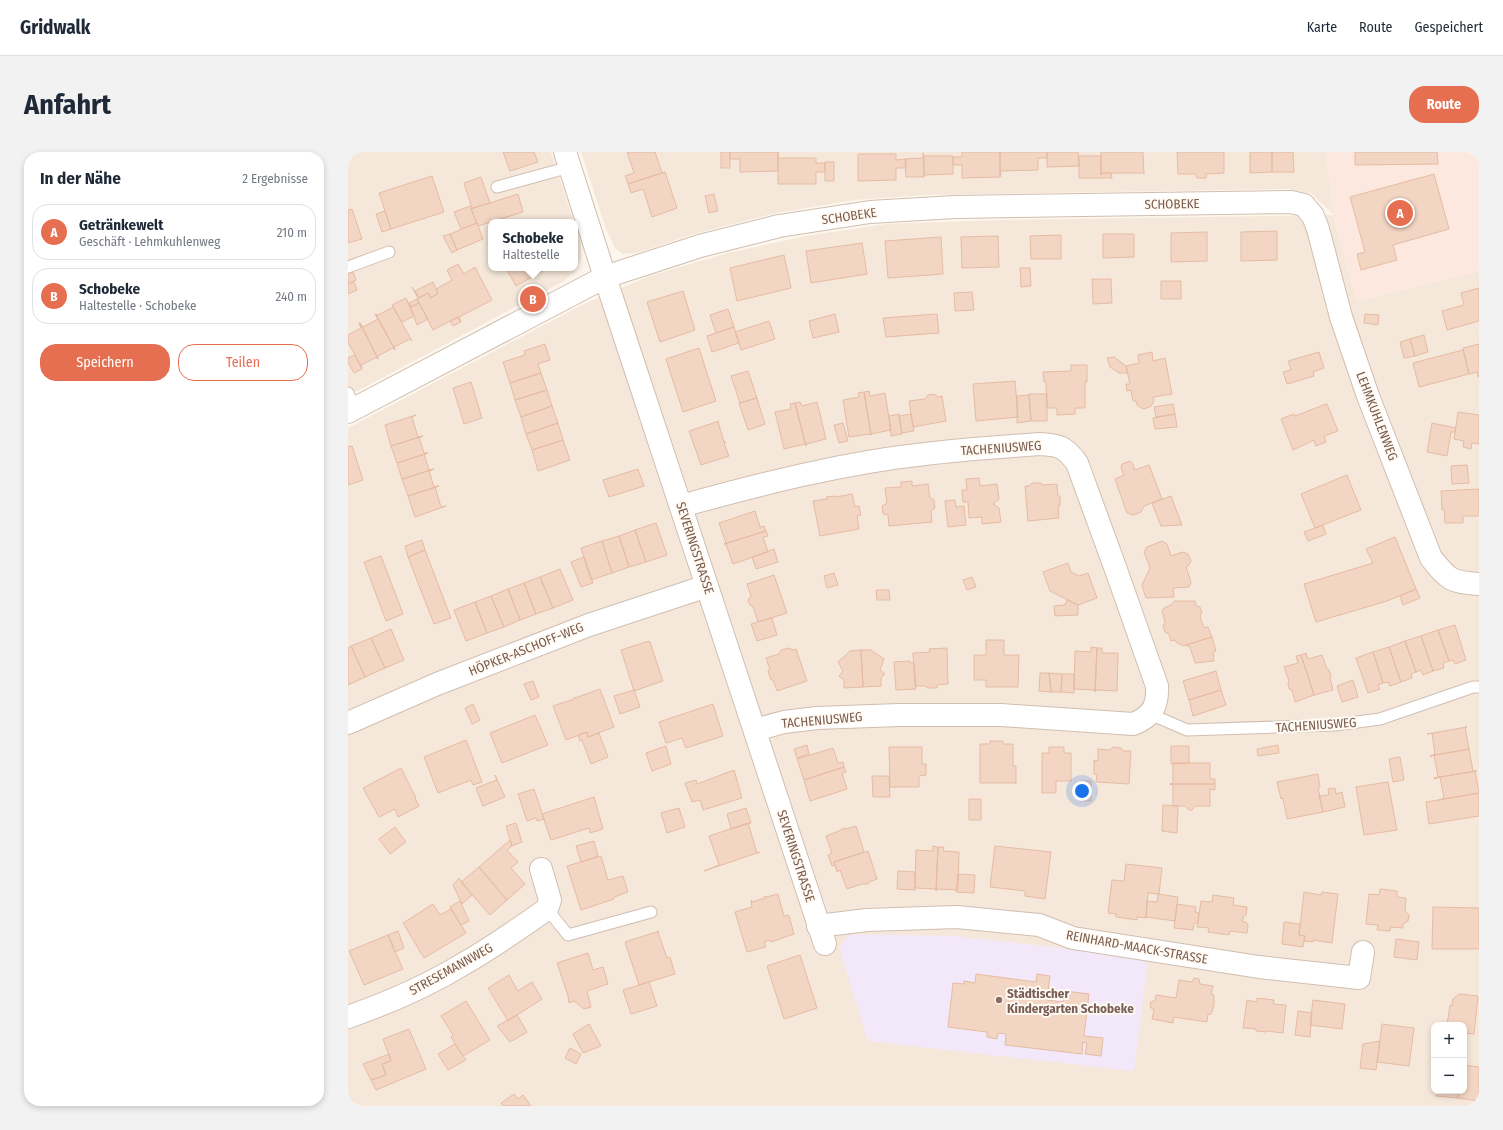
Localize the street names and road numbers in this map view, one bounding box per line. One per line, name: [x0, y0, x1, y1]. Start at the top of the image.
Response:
street label: SCHOBEKE: [1144, 196, 1200, 212]
street label: SCHOBEKE: [821, 205, 877, 227]
street label: LEHMKUHLENWEG: [1353, 369, 1401, 463]
street label: TACHENIUSWEG: [960, 438, 1042, 458]
street label: SEVERINGSTRASSE: [673, 500, 717, 596]
street label: HÖPKER-ASCHOFF-WEG: [466, 618, 586, 679]
street label: TACHENIUSWEG: [781, 709, 863, 731]
street label: TACHENIUSWEG: [1275, 715, 1357, 735]
street label: SEVERINGSTRASSE: [774, 808, 818, 904]
street label: REINHARD-MAACK-STRASSE: [1065, 927, 1209, 967]
street label: STRESEMANNWEG: [407, 940, 495, 998]

